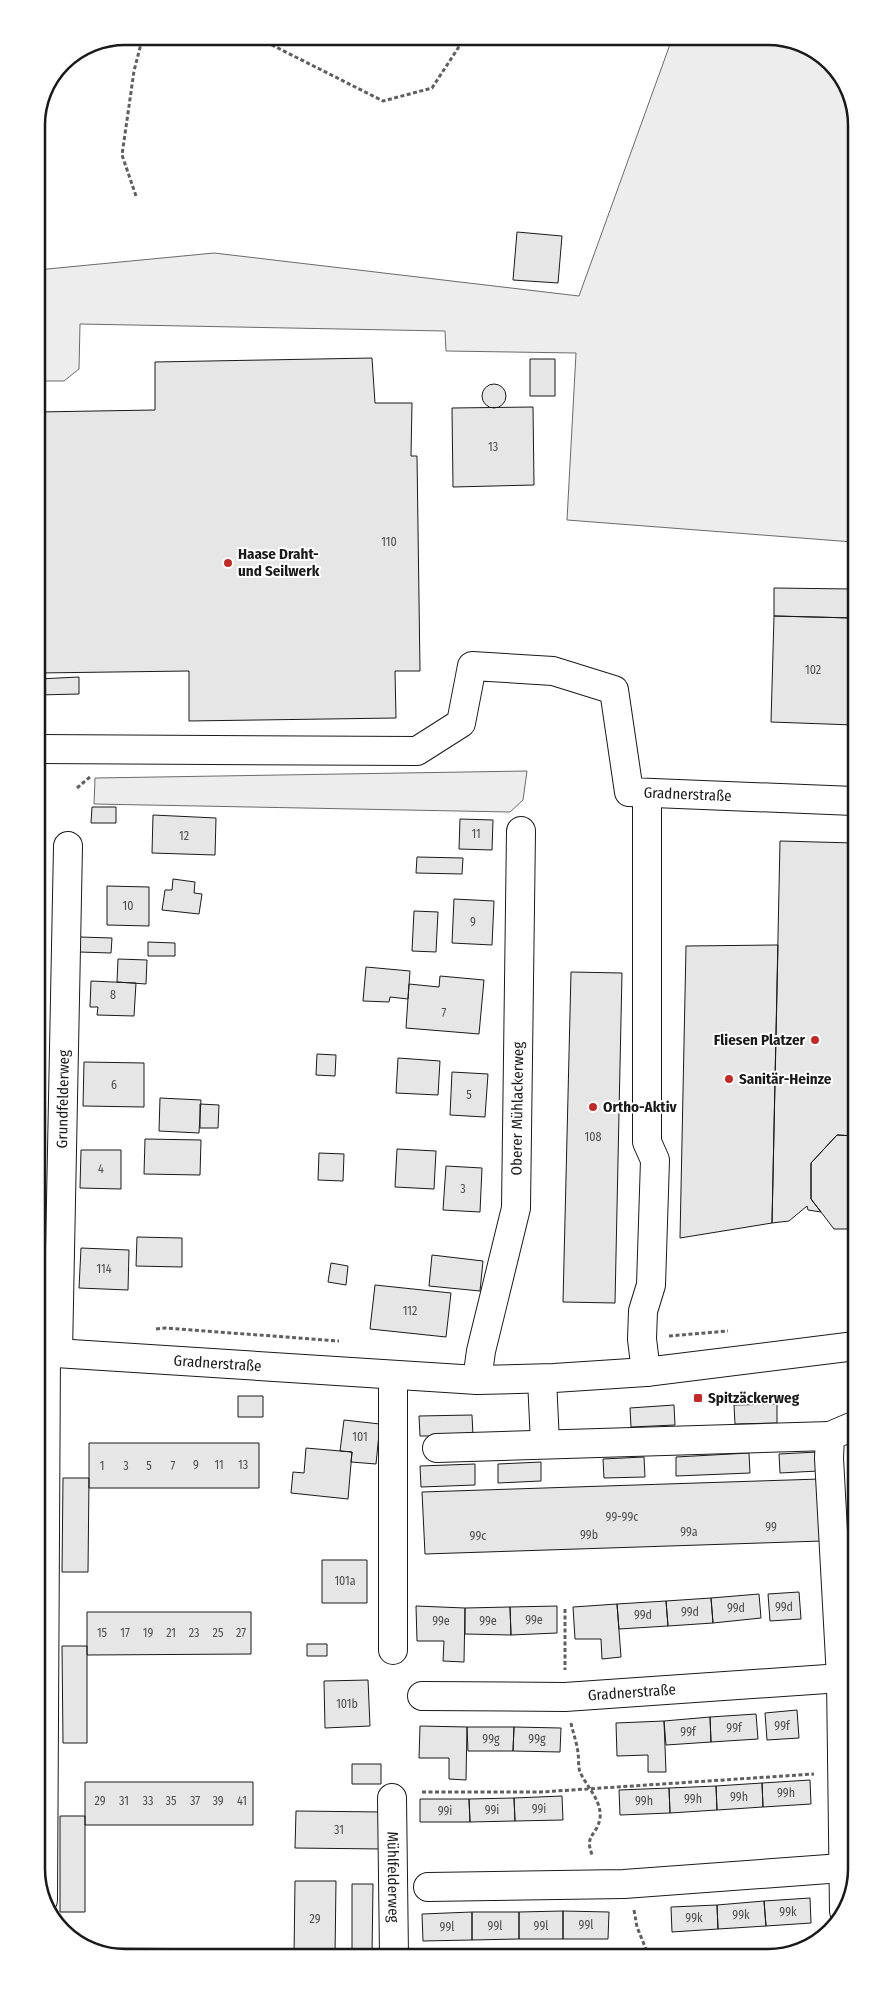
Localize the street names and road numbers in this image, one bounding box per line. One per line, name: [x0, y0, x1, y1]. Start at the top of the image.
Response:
street label: Gradnerstraße: [643, 784, 732, 805]
street label: Oberer Mühlackerweg: [507, 1041, 527, 1176]
street label: Grundfelderweg: [53, 1050, 73, 1148]
street label: Gradnerstraße: [173, 1352, 262, 1375]
street label: Gradnerstraße: [587, 1680, 676, 1704]
street label: Mühlfelderweg: [383, 1831, 403, 1923]

